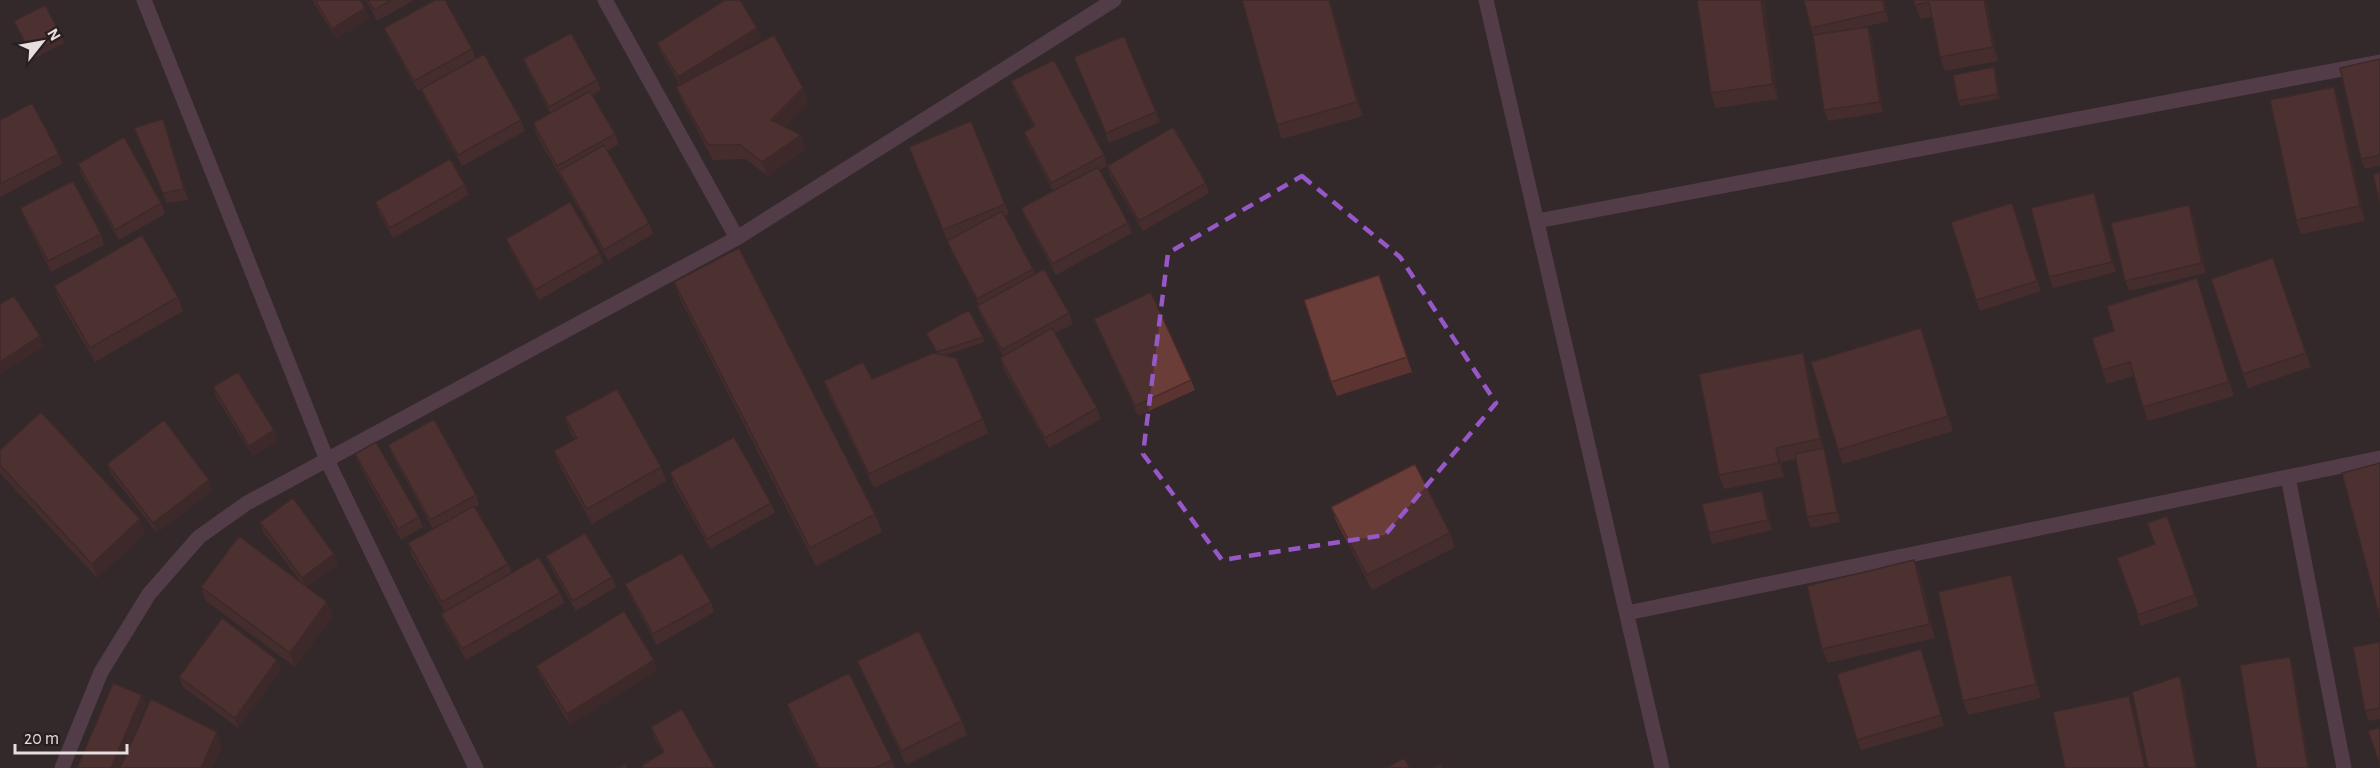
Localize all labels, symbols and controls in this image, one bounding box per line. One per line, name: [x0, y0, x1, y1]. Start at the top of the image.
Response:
north arrow: [12, 12, 72, 72]
text: N: [44, 26, 64, 44]
scale bar: [15, 717, 128, 755]
text: 20 m: [24, 730, 59, 748]

